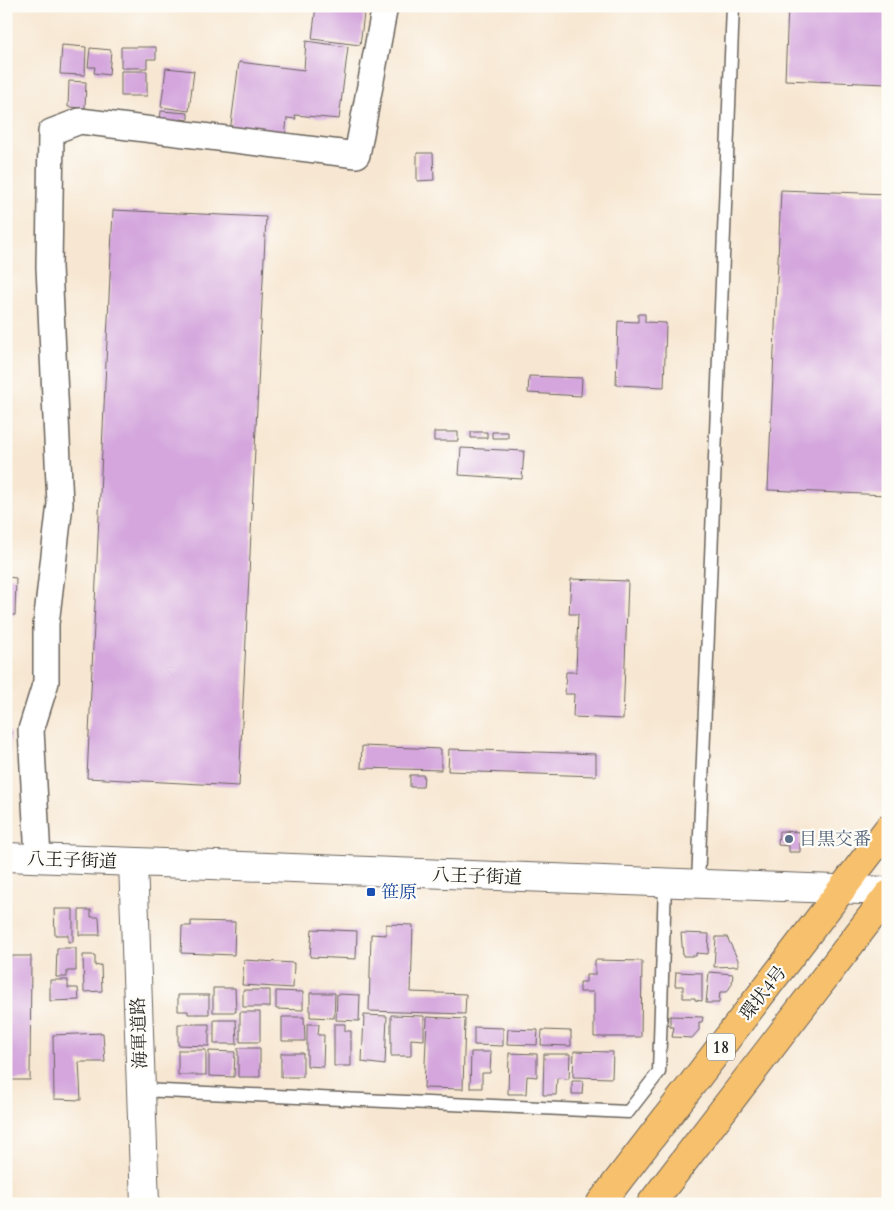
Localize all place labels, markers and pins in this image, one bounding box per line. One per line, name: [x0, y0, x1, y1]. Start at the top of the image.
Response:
place label: 目黒交番: [799, 827, 871, 852]
marker: 目黒交番: [783, 833, 795, 845]
place label: 笹原: [381, 880, 417, 905]
marker: 笹原: [365, 886, 377, 898]

